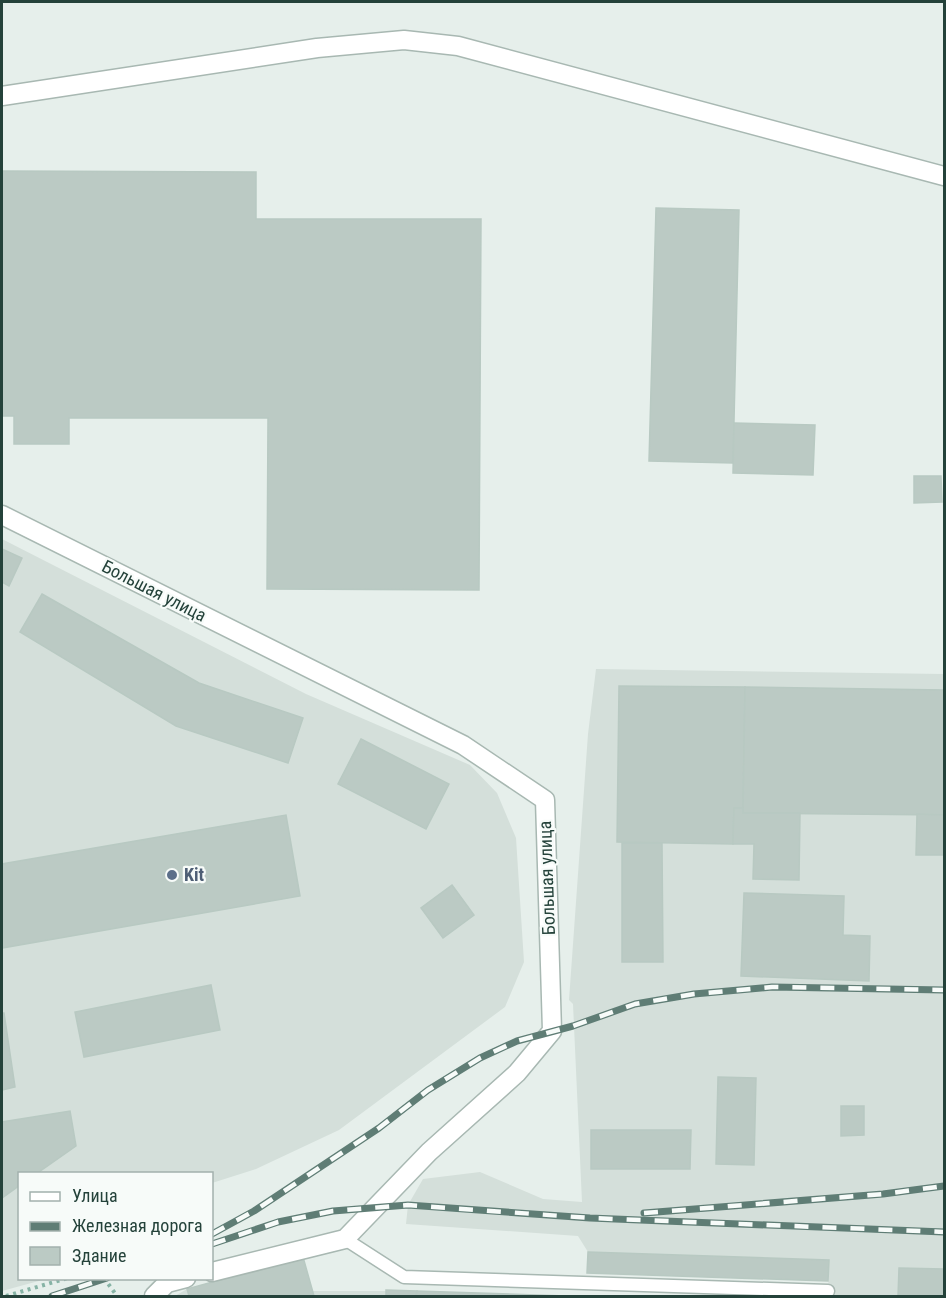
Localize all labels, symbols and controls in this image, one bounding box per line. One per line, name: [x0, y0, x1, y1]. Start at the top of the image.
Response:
street label: Большая улица: [99, 555, 210, 626]
street label: Большая улица: [534, 821, 559, 935]
place label: Kit: [184, 864, 204, 885]
marker: Kit: [165, 868, 179, 882]
legend: [18, 1172, 213, 1280]
text: Улица: [72, 1185, 118, 1206]
text: Железная дорога: [72, 1215, 203, 1236]
text: Здание: [72, 1245, 126, 1266]

